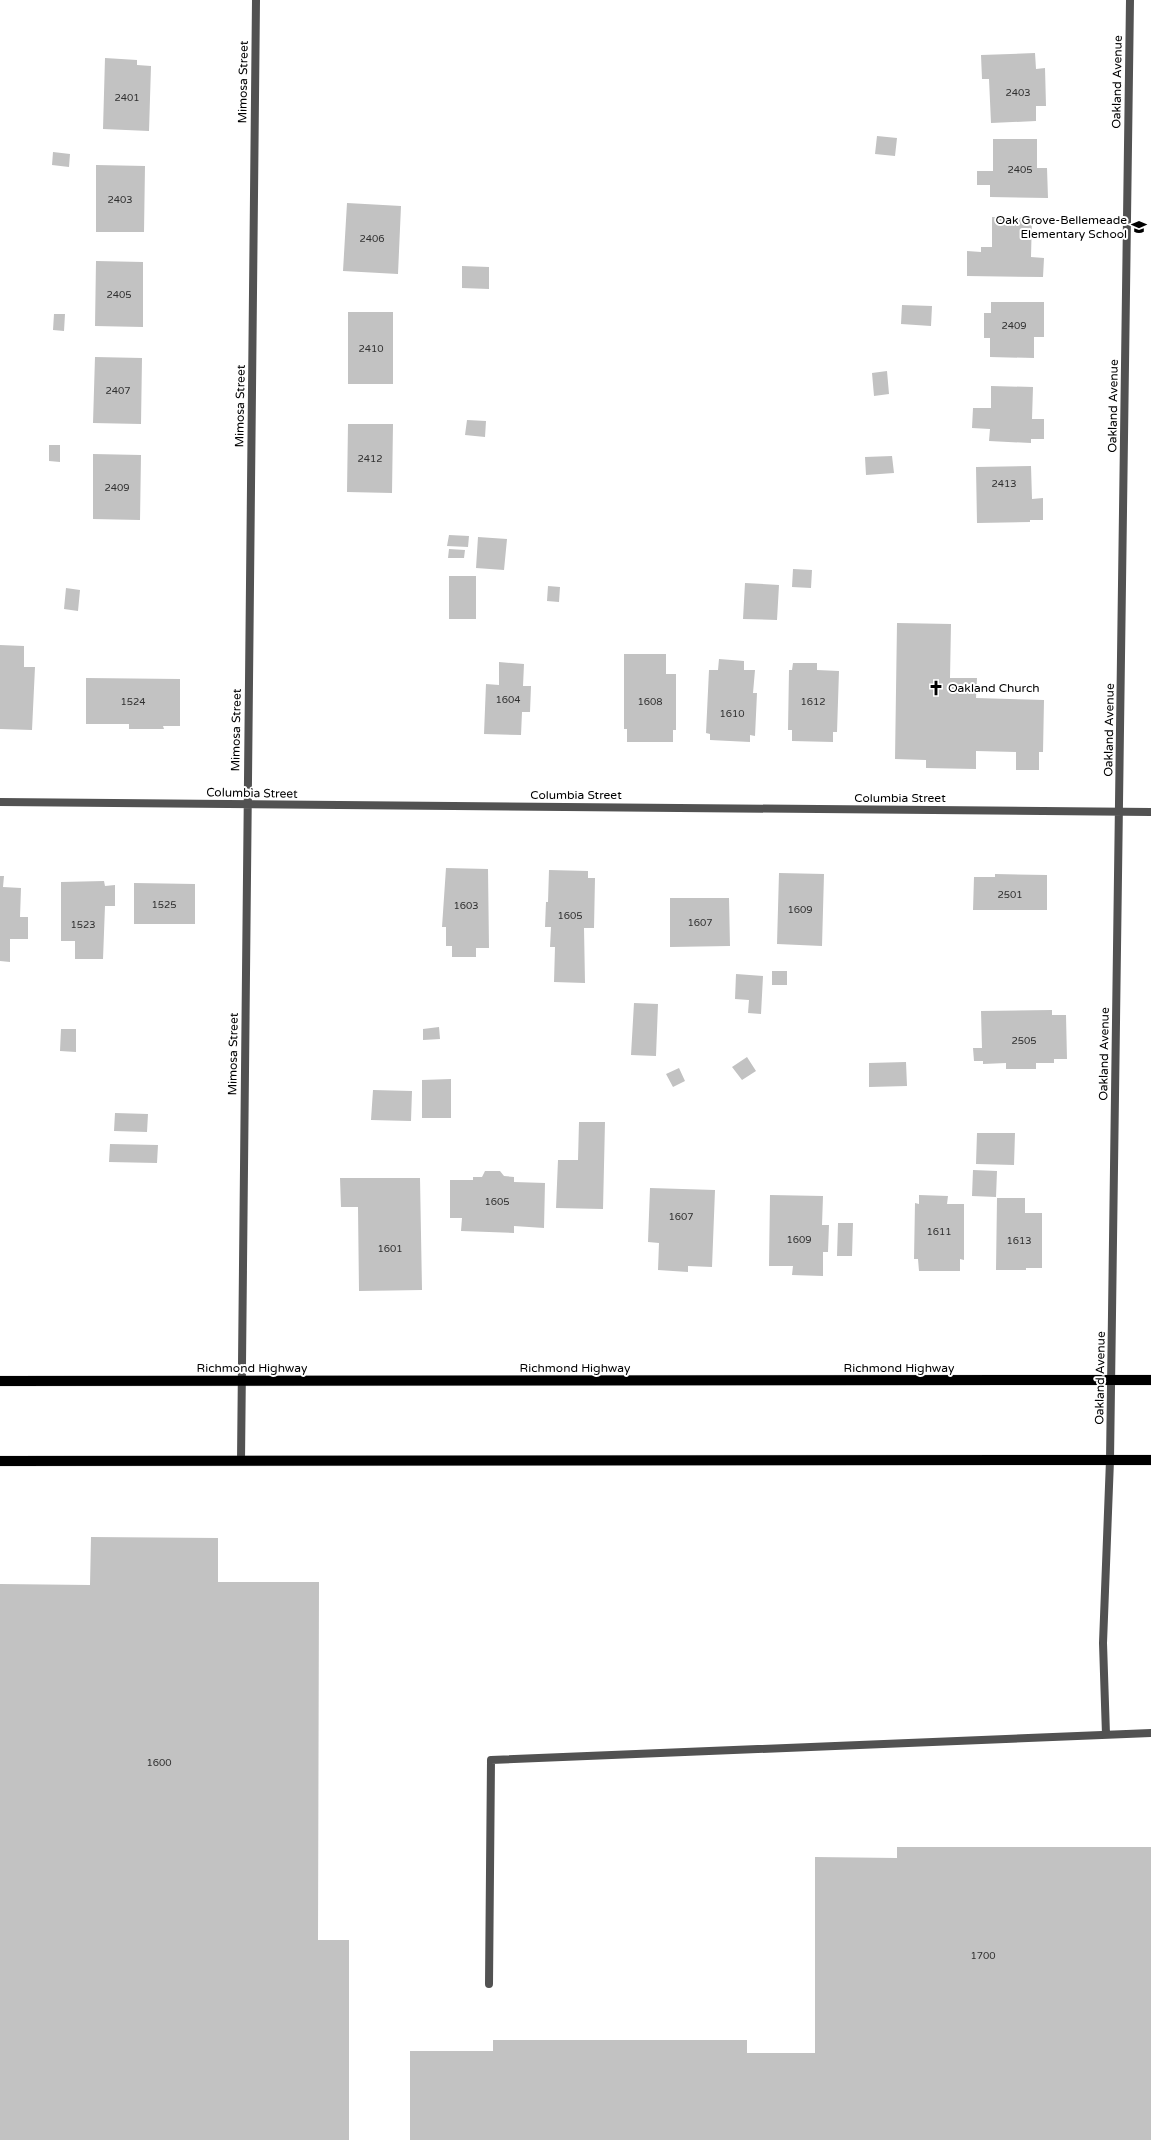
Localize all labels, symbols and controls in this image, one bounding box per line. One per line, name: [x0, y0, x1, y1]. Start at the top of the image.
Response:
street label: Oakland Avenue: [1109, 35, 1125, 129]
street label: Mimosa Street: [235, 40, 251, 123]
house number: 2403: [1005, 87, 1031, 99]
house number: 2401: [114, 92, 140, 104]
house number: 2405: [1007, 164, 1033, 176]
house number: 2403: [107, 194, 133, 206]
place label: Oak Grove-Bellemeade Elementary School: [996, 213, 1127, 241]
school or university icon: Oak Grove-Bellemeade Elementary School: [1130, 218, 1148, 236]
house number: 2406: [359, 233, 385, 245]
house number: 2405: [106, 289, 132, 301]
house number: 2409: [1001, 320, 1027, 332]
house number: 2410: [358, 343, 384, 355]
street label: Oakland Avenue: [1105, 359, 1121, 453]
street label: Mimosa Street: [232, 364, 248, 447]
house number: 2407: [105, 385, 131, 397]
house number: 2412: [357, 453, 383, 465]
house number: 2413: [991, 478, 1017, 490]
house number: 2409: [104, 482, 130, 494]
church icon: Oakland Church: [927, 679, 945, 697]
place label: Oakland Church: [948, 681, 1040, 695]
street label: Oakland Avenue: [1101, 683, 1117, 777]
street label: Mimosa Street: [228, 688, 244, 771]
house number: 1604: [495, 694, 521, 706]
house number: 1524: [120, 696, 146, 708]
house number: 1608: [637, 696, 663, 708]
house number: 1612: [800, 696, 826, 708]
house number: 1610: [719, 708, 745, 720]
street label: Columbia Street: [206, 785, 298, 801]
street label: Columbia Street: [530, 788, 622, 802]
street label: Columbia Street: [854, 791, 946, 805]
house number: 2501: [997, 889, 1023, 901]
house number: 1525: [151, 899, 177, 911]
house number: 1603: [453, 900, 479, 912]
house number: 1609: [787, 904, 813, 916]
house number: 1605: [557, 910, 583, 922]
house number: 1607: [687, 917, 713, 929]
house number: 1523: [70, 919, 96, 931]
street label: Oakland Avenue: [1096, 1007, 1112, 1101]
street label: Mimosa Street: [225, 1012, 241, 1095]
house number: 2505: [1011, 1035, 1037, 1047]
house number: 1605: [484, 1196, 510, 1208]
house number: 1607: [668, 1211, 694, 1223]
house number: 1611: [926, 1226, 952, 1238]
house number: 1609: [786, 1234, 812, 1246]
house number: 1613: [1006, 1235, 1032, 1247]
house number: 1601: [377, 1243, 403, 1255]
street label: Oakland Avenue: [1092, 1331, 1108, 1425]
street label: Richmond Highway: [197, 1361, 308, 1375]
street label: Richmond Highway: [520, 1361, 631, 1375]
street label: Richmond Highway: [844, 1361, 955, 1375]
house number: 1600: [146, 1757, 172, 1769]
house number: 1700: [970, 1950, 996, 1962]

